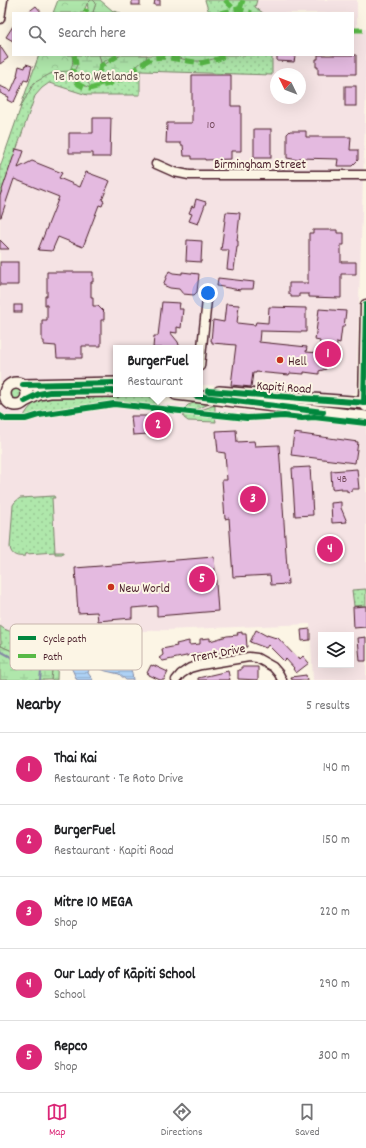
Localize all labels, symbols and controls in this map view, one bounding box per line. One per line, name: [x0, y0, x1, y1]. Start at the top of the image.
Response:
search box: [12, 12, 354, 56]
icon: search: [26, 23, 48, 45]
text: Search here: [58, 23, 126, 45]
park label: Te Roto Wetlands: [54, 68, 138, 87]
north arrow: [270, 68, 306, 104]
house number: 10: [207, 118, 215, 134]
street label: Birmingham Street: [214, 156, 306, 175]
your location: [198, 283, 218, 303]
pin: 1: [315, 339, 341, 369]
popup: [113, 345, 203, 397]
text: BurgerFuel: [127, 351, 189, 373]
place label: Hell: [288, 353, 307, 372]
marker: Hell: [275, 355, 285, 365]
text: Restaurant: [127, 373, 183, 392]
street label: Kapiti Road: [256, 377, 312, 400]
pin: 2: [145, 410, 171, 440]
house number: 4B: [337, 472, 347, 488]
pin: 3: [240, 484, 266, 514]
pin: 4: [317, 534, 343, 564]
pin: 5: [189, 564, 215, 594]
place label: New World: [119, 580, 170, 599]
marker: New World: [106, 582, 116, 592]
legend: [10, 624, 142, 670]
text: Cycle path: [43, 632, 87, 648]
map controls: [318, 632, 354, 668]
button: layers: [318, 632, 354, 668]
street label: Trent Drive: [190, 640, 247, 669]
text: Path: [43, 650, 62, 666]
text: Nearby: [16, 694, 60, 718]
text: 5 results: [306, 697, 350, 716]
text: Thai Kai: [54, 748, 97, 770]
text: 1: [28, 759, 30, 778]
text: 140 m: [323, 759, 350, 778]
text: Restaurant · Te Roto Drive: [54, 770, 183, 789]
text: BurgerFuel: [54, 820, 115, 842]
text: 2: [26, 831, 32, 850]
text: 150 m: [322, 831, 350, 850]
text: Restaurant · Kapiti Road: [54, 842, 174, 861]
text: Mitre 10 MEGA: [54, 892, 133, 914]
text: 3: [26, 903, 32, 922]
text: 220 m: [320, 903, 350, 922]
text: Shop: [54, 914, 77, 933]
text: Our Lady of Kāpiti School: [54, 964, 195, 986]
text: 4: [26, 975, 32, 994]
text: 290 m: [319, 975, 350, 994]
text: School: [54, 986, 86, 1005]
text: Repco: [54, 1036, 88, 1058]
text: 5: [26, 1047, 32, 1066]
text: 300 m: [318, 1047, 350, 1066]
text: Shop: [54, 1058, 77, 1077]
tab: Map: [46, 1101, 68, 1141]
tab: Directions: [161, 1101, 203, 1141]
tab: Saved: [295, 1101, 320, 1141]

